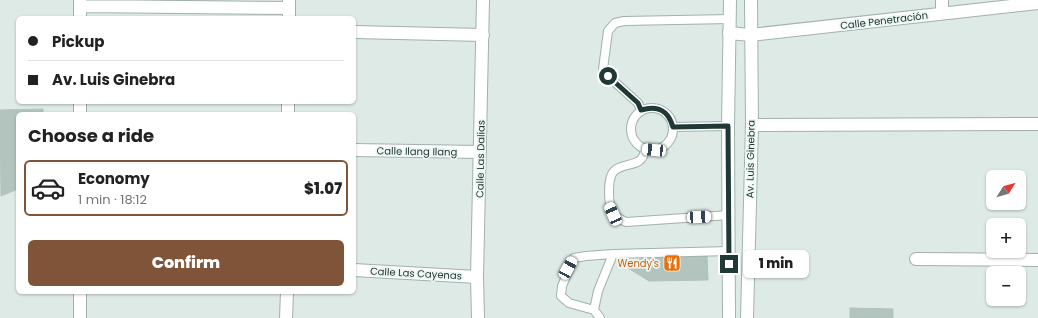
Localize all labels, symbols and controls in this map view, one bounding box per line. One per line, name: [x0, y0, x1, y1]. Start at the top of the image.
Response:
street label: Calle Penetración: [839, 8, 929, 33]
text: Pickup: [52, 31, 104, 52]
route start: [599, 67, 617, 85]
text: Av. Luis Ginebra: [52, 69, 175, 90]
street label: Calle Las Dalias: [472, 120, 489, 198]
street label: Av. Luis Ginebra: [742, 120, 759, 198]
text: Choose a ride: [28, 123, 154, 148]
street label: Calle Ilang Ilang: [377, 143, 457, 160]
car: [642, 143, 666, 157]
text: Economy: [78, 168, 150, 189]
icon: car: [30, 170, 66, 206]
north arrow: [986, 170, 1026, 210]
map controls: [986, 170, 1026, 306]
text: $1.07: [304, 178, 342, 199]
text: 1 min · 18:12: [78, 190, 147, 209]
car: [603, 201, 623, 227]
car: [687, 210, 711, 224]
button: +: [986, 218, 1026, 258]
button: Confirm: [28, 240, 344, 286]
callout: 1 min: [743, 250, 809, 278]
restaurant icon: Wendy's: [662, 253, 682, 273]
text: 1 min: [759, 254, 793, 273]
car: [557, 255, 579, 281]
route end: [720, 255, 738, 273]
place label: Wendy's: [617, 256, 659, 271]
street label: Calle Las Cayenas: [370, 264, 462, 283]
button: −: [986, 266, 1026, 306]

